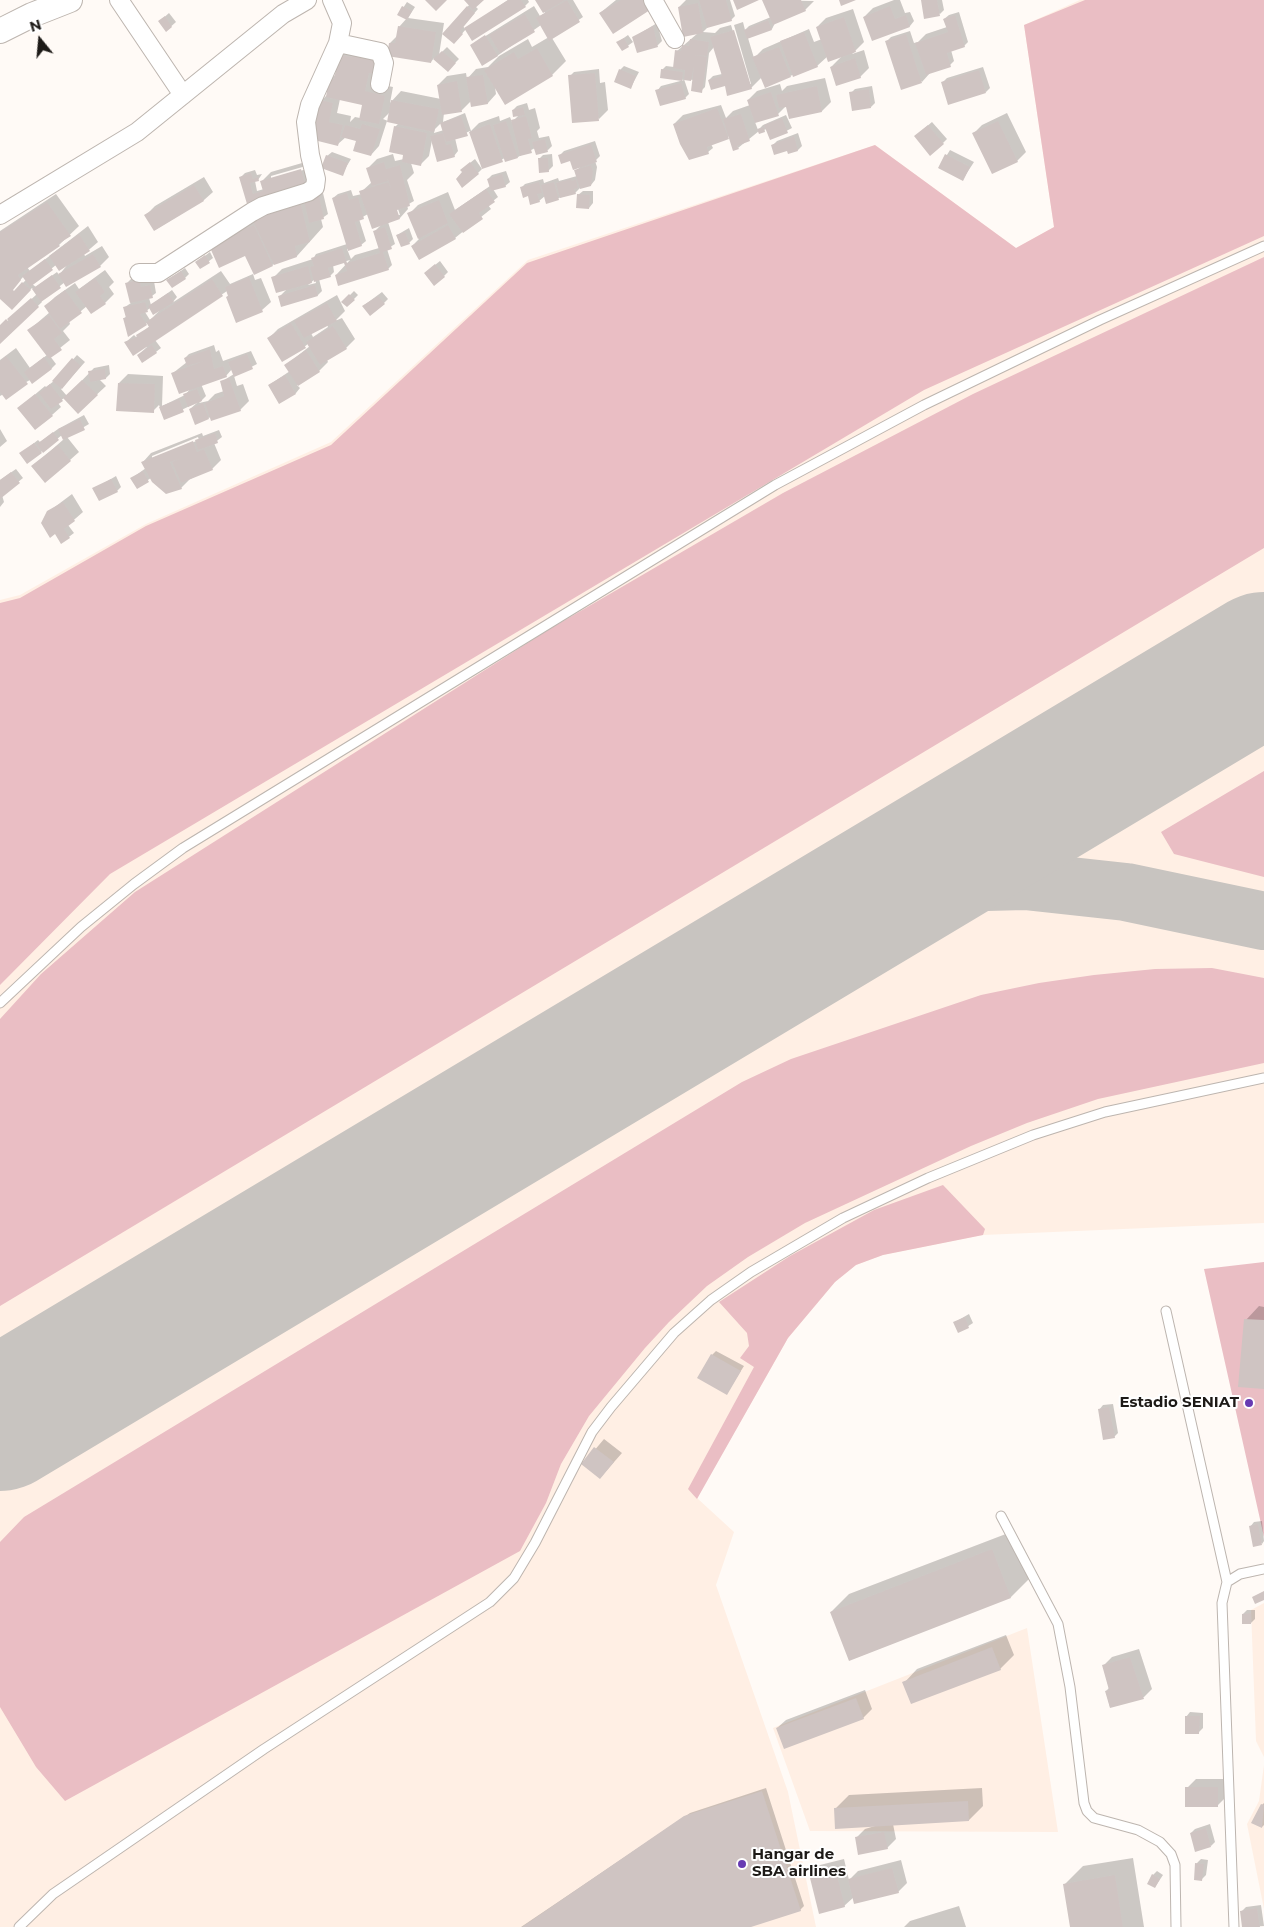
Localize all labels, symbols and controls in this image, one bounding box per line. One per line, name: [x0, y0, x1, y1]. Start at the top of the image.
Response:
north arrow: [15, 15, 65, 65]
text: N: [28, 15, 44, 36]
place label: Estadio SENIAT: [1120, 1394, 1239, 1412]
marker: Estadio SENIAT: [1243, 1397, 1255, 1409]
place label: Hangar de SBA airlines: [752, 1846, 846, 1881]
marker: Hangar de SBA airlines: [736, 1858, 748, 1870]

